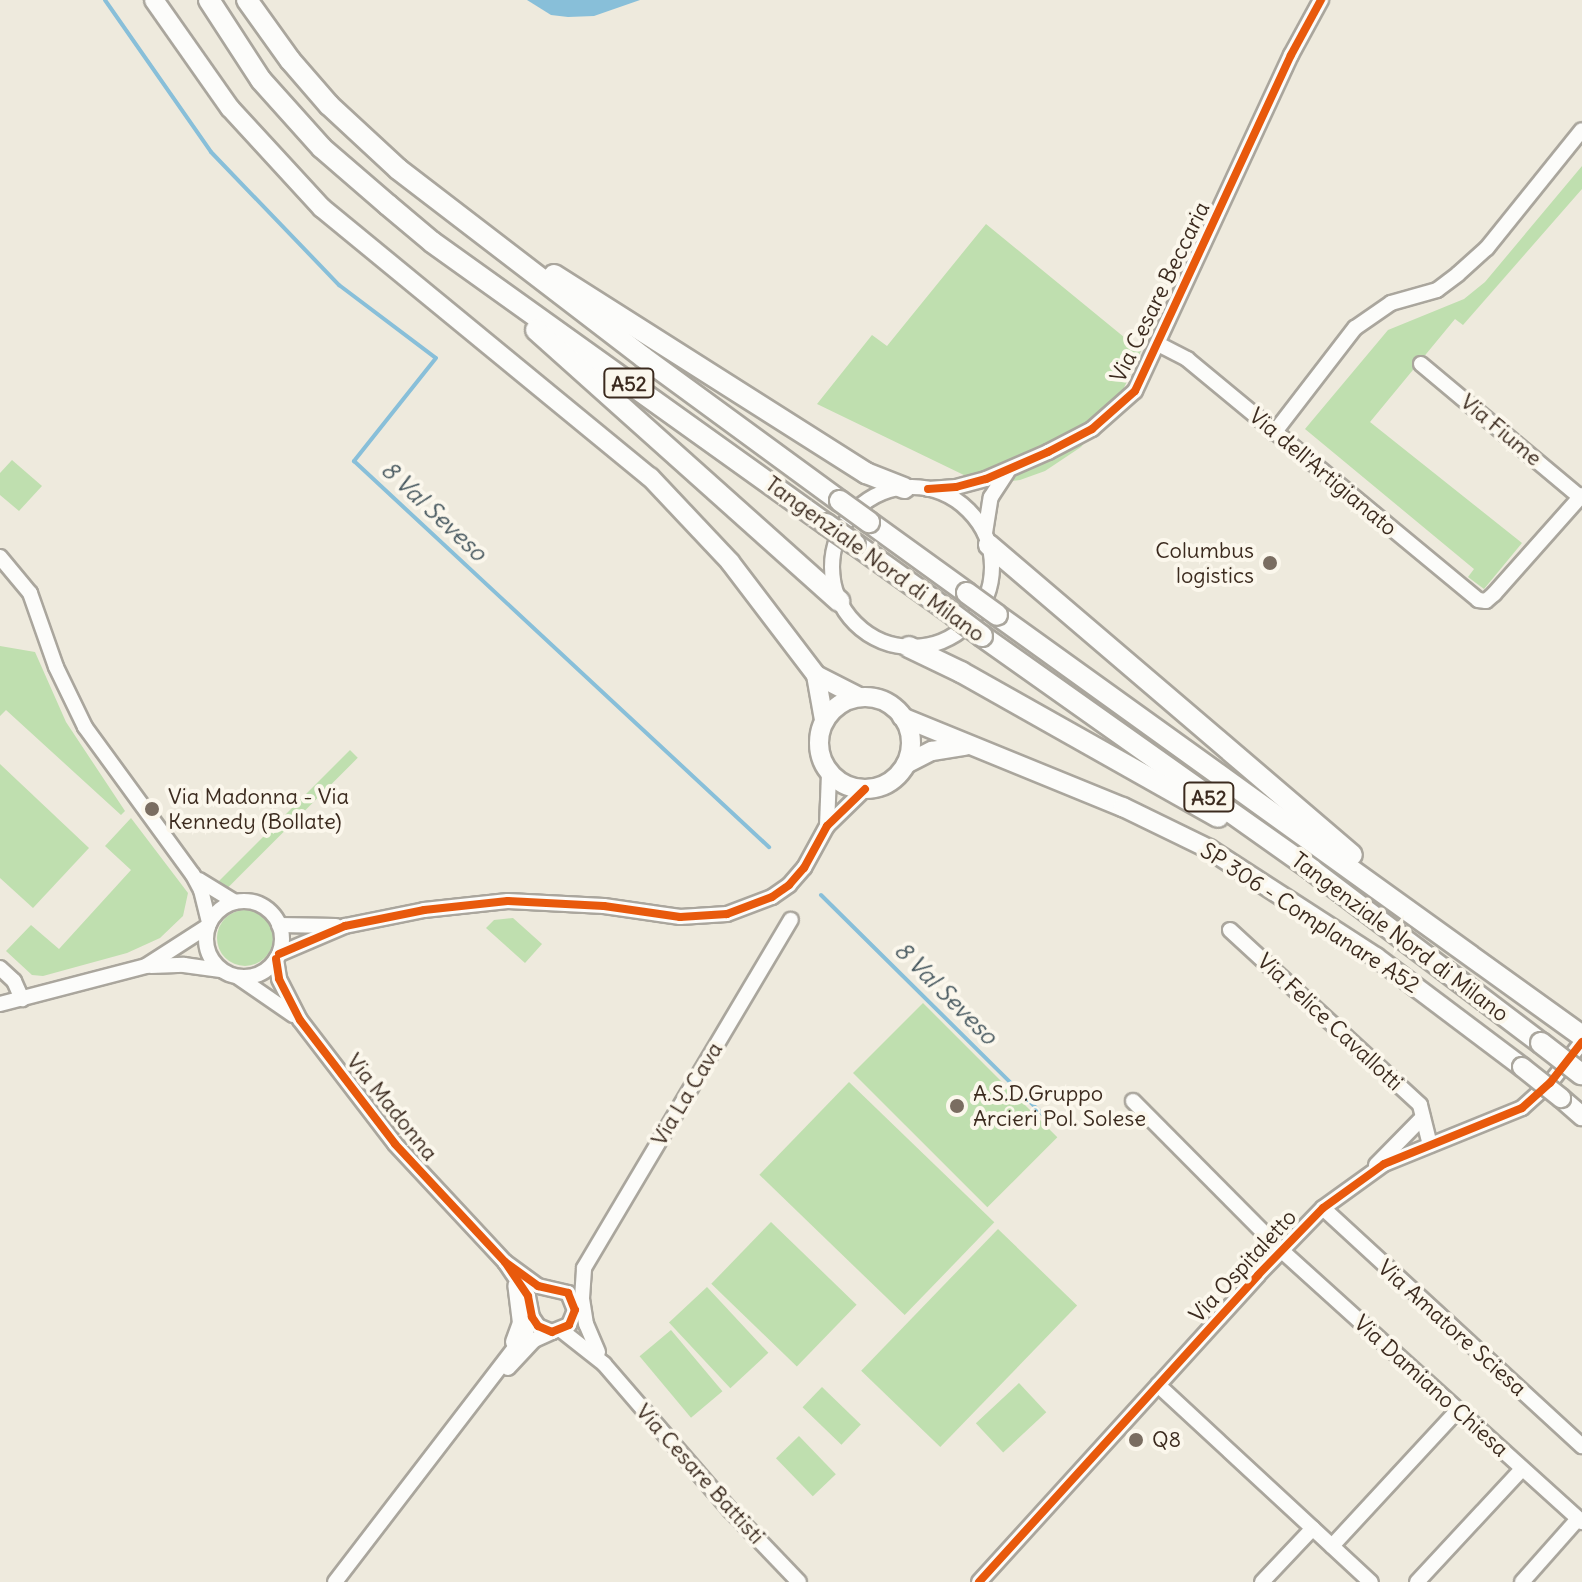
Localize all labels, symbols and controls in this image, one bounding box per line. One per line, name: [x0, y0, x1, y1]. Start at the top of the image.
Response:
street label: Via Cesare Beccaria: [1105, 197, 1215, 387]
road number: A52: [603, 367, 655, 399]
street label: Via Fiume: [1455, 388, 1547, 472]
street label: Via dell'Artigianato: [1244, 403, 1402, 541]
water label: 8 Val Seveso: [375, 455, 493, 567]
street label: Tangenziale Nord di Milano: [760, 470, 990, 648]
place label: Columbus logistics: [1155, 537, 1254, 588]
marker: Columbus logistics: [1261, 554, 1279, 572]
road number: A52: [1183, 781, 1235, 813]
place label: Via Madonna - Via Kennedy (Bollate): [168, 783, 349, 834]
marker: Via Madonna - Via Kennedy (Bollate): [143, 800, 161, 818]
street label: SP 306 - Complanare A52: [1196, 837, 1424, 999]
street label: Tangenziale Nord di Milano: [1286, 847, 1514, 1027]
water label: 8 Val Seveso: [889, 936, 1003, 1050]
street label: Via Felice Cavallotti: [1252, 948, 1408, 1096]
street label: Via La Cava: [646, 1037, 728, 1151]
street label: Via Madonna: [341, 1048, 443, 1166]
place label: A.S.D.Gruppo Arcieri Pol. Solese: [973, 1080, 1146, 1132]
marker: A.S.D.Gruppo Arcieri Pol. Solese: [948, 1097, 966, 1115]
street label: Via Ospitaletto: [1184, 1204, 1302, 1328]
street label: Via Amatore Sciesa: [1372, 1254, 1532, 1402]
street label: Via Damiano Chiesa: [1348, 1310, 1514, 1462]
street label: Via Cesare Battisti: [630, 1399, 770, 1549]
place label: Q8: [1152, 1427, 1181, 1453]
marker: Q8: [1127, 1431, 1145, 1449]

